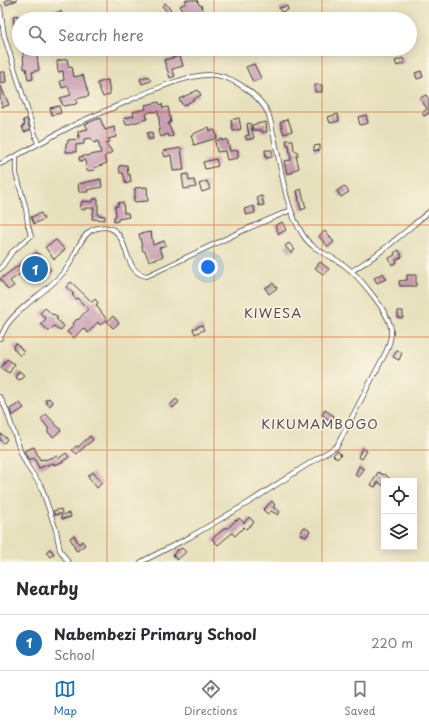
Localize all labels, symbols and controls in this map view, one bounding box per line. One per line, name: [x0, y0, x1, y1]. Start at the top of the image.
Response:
search box: [12, 12, 417, 56]
icon: search: [26, 23, 48, 45]
text: Search here: [58, 23, 144, 46]
pin: 1: [22, 254, 48, 284]
your location: [198, 257, 218, 277]
district label: KIWESA: [244, 303, 302, 322]
district label: KIKUMAMBOGO: [261, 414, 379, 433]
map controls: [381, 478, 417, 550]
button: locate: [381, 478, 417, 514]
button: layers: [381, 514, 417, 550]
text: Nearby: [16, 575, 78, 601]
text: Nabembezi Primary School: [54, 622, 257, 645]
text: 1: [26, 633, 32, 652]
text: 220 m: [371, 633, 413, 652]
text: School: [54, 645, 95, 664]
tab: Map: [53, 678, 77, 719]
tab: Directions: [184, 678, 237, 719]
tab: Saved: [344, 678, 376, 719]

